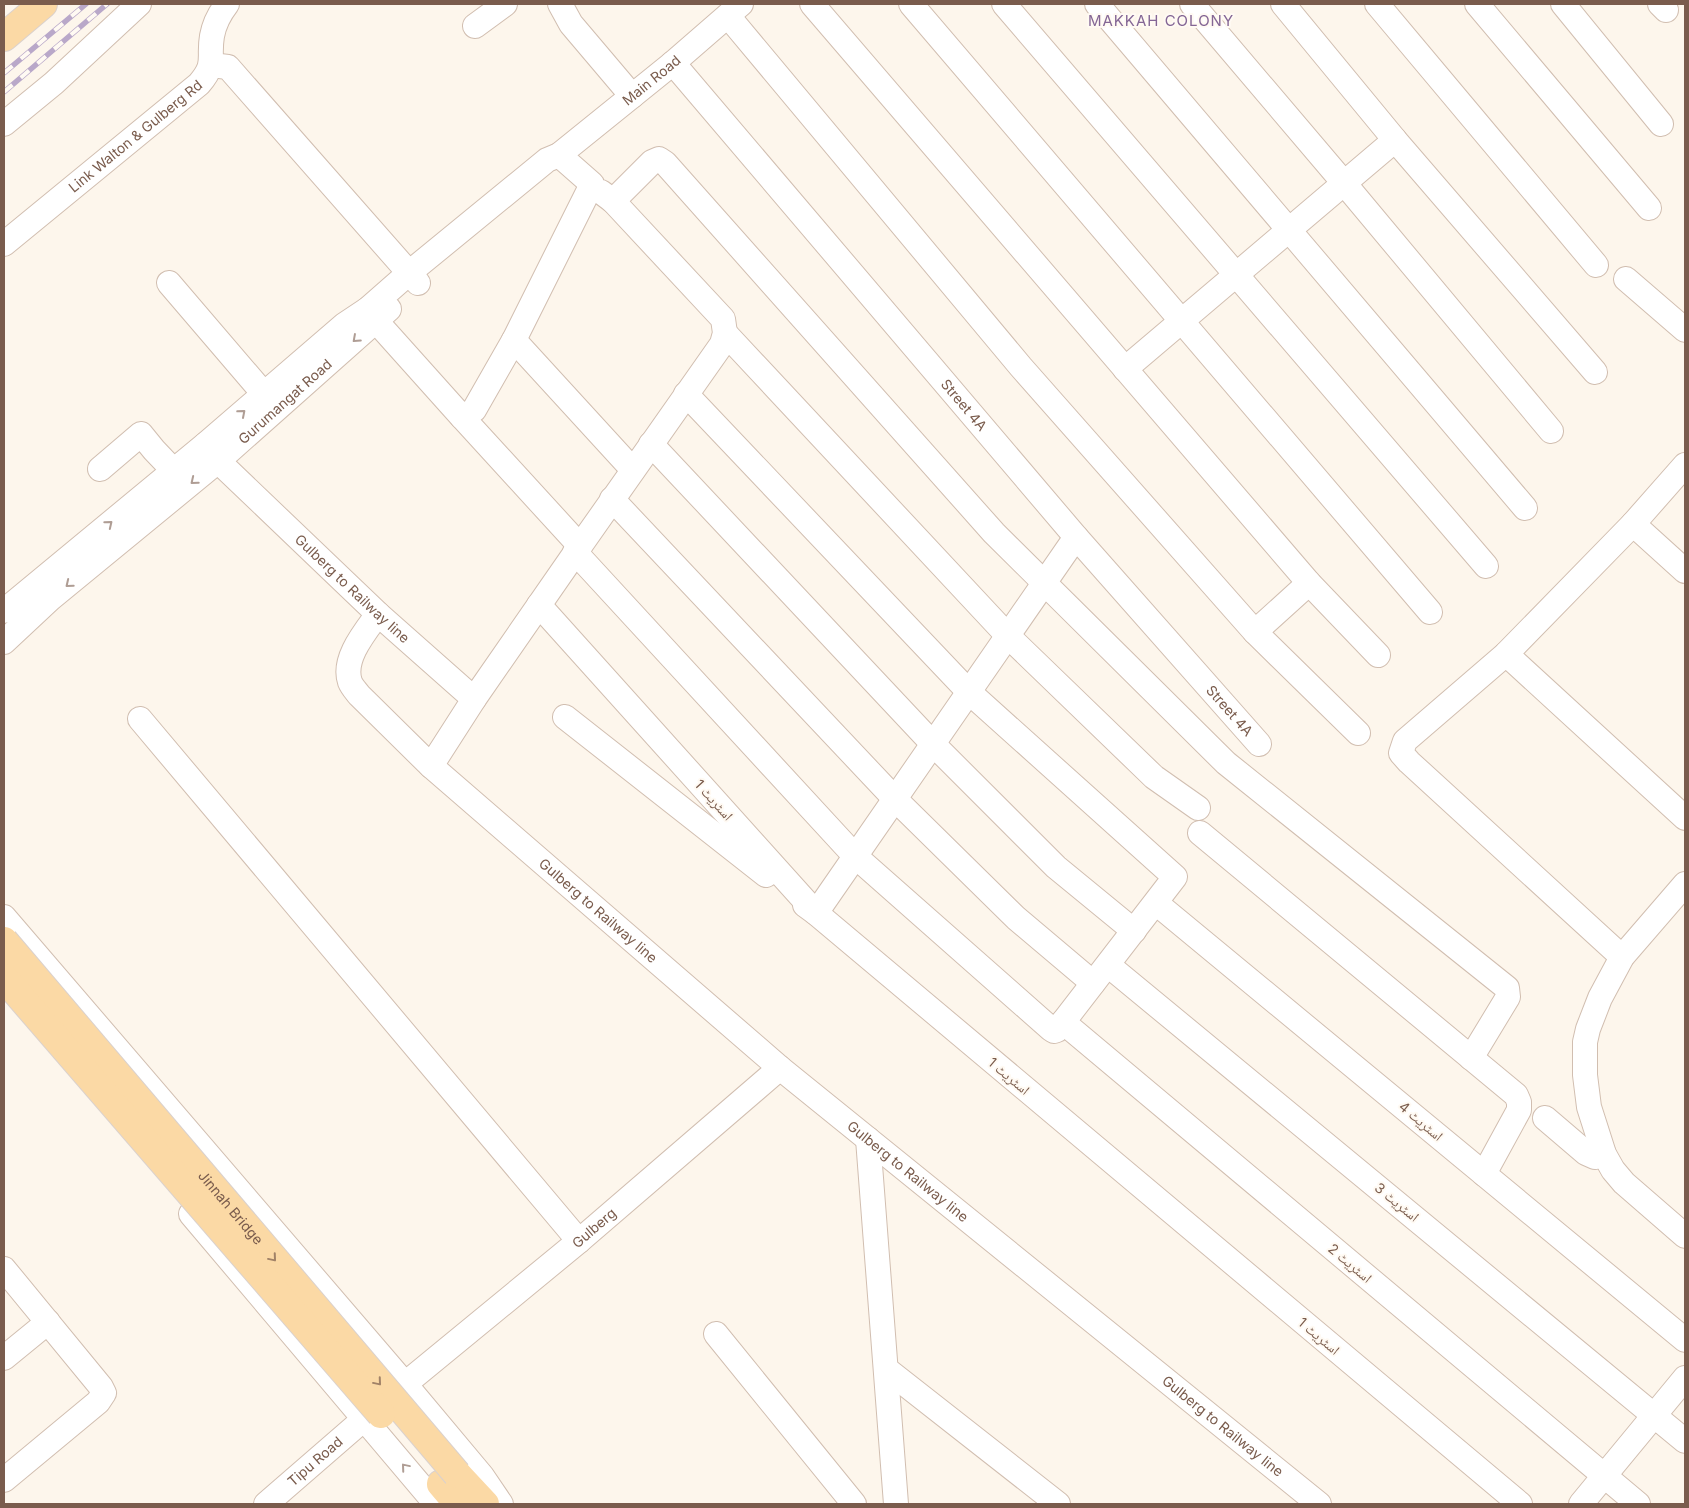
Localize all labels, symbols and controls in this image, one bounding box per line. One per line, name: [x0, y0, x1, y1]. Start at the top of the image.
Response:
district label: MAKKAH COLONY: [1088, 11, 1234, 30]
street label: Main Road: [619, 51, 684, 109]
street label: Link Walton & Gulberg Rd: [65, 76, 205, 196]
one-way arrow: [352, 333, 361, 342]
street label: Gurumangat Road: [234, 355, 335, 447]
street label: Street 4A: [938, 376, 991, 434]
one-way arrow: [237, 409, 246, 418]
one-way arrow: [191, 475, 200, 484]
one-way arrow: [103, 521, 112, 530]
street label: Gulberg to Railway line: [292, 530, 413, 646]
one-way arrow: [66, 578, 75, 586]
street label: Street 4A: [1203, 681, 1257, 740]
street label: اسٹریٹ 1: [691, 776, 737, 824]
street label: Gulberg to Railway line: [536, 854, 661, 966]
street label: اسٹریٹ 1: [984, 1053, 1034, 1099]
street label: اسٹریٹ 4: [1395, 1097, 1447, 1145]
street label: Gulberg to Railway line: [844, 1117, 972, 1225]
street label: Jinnah Bridge: [195, 1167, 267, 1248]
street label: اسٹریٹ 3: [1371, 1179, 1423, 1225]
street label: Gulberg: [568, 1204, 619, 1251]
street label: اسٹریٹ 2: [1324, 1239, 1376, 1287]
one-way arrow: [267, 1252, 276, 1261]
street label: اسٹریٹ 1: [1294, 1313, 1344, 1359]
street label: Gulberg to Railway line: [1159, 1372, 1287, 1480]
one-way arrow: [373, 1376, 381, 1385]
street label: Tipu Road: [284, 1433, 346, 1489]
one-way arrow: [402, 1464, 410, 1473]

